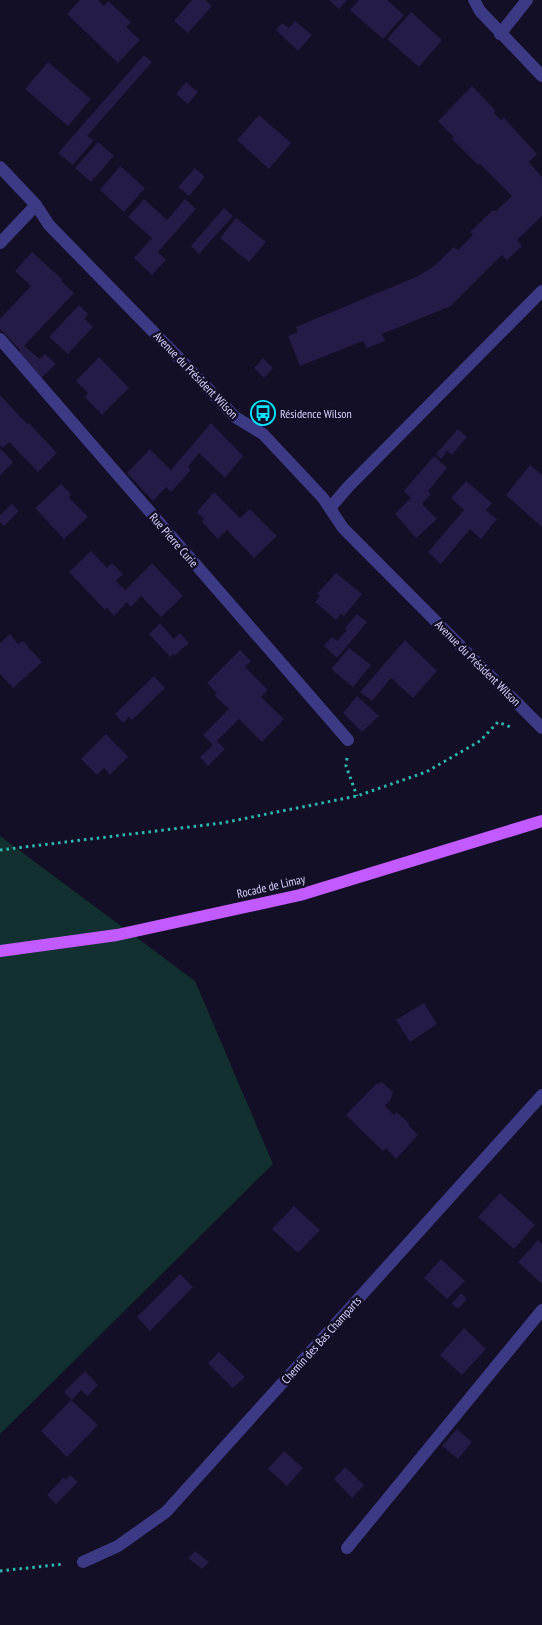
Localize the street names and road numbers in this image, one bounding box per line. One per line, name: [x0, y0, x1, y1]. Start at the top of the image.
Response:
street label: Avenue du Président Wilson: [151, 328, 241, 422]
street label: Rue Pierre Curie: [146, 510, 202, 570]
street label: Avenue du Président Wilson: [432, 617, 524, 709]
street label: Rocade de Limay: [235, 871, 307, 901]
street label: Chemin des Bas Champarts: [278, 1293, 364, 1387]

